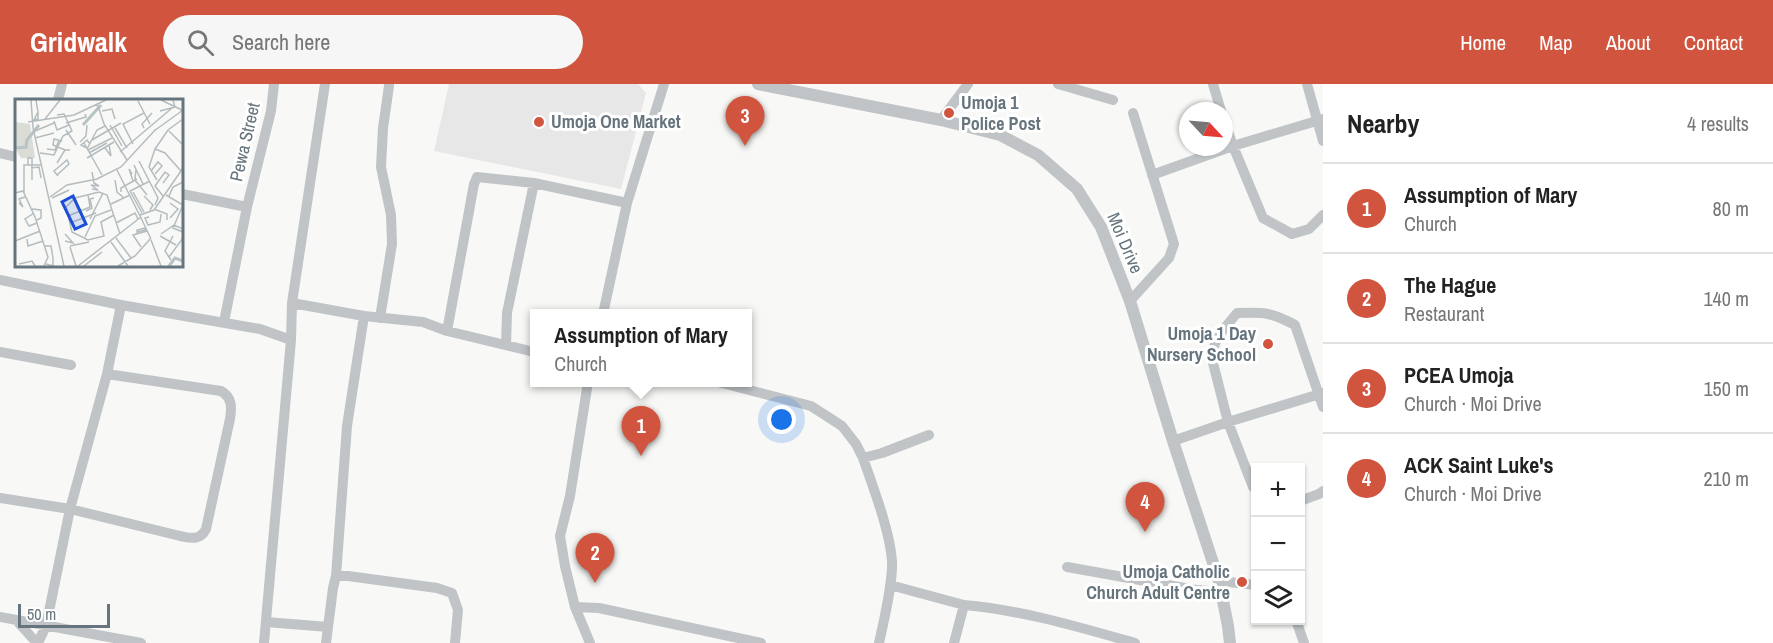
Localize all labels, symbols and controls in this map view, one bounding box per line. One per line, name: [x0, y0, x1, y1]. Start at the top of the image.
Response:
search box: [163, 15, 583, 69]
text: Gridwalk: [30, 23, 127, 61]
icon: search: [184, 26, 217, 59]
text: Search here: [232, 27, 330, 57]
text: Home: [1460, 28, 1506, 57]
text: Map: [1539, 28, 1573, 57]
text: About: [1606, 28, 1651, 57]
text: Contact: [1684, 28, 1743, 57]
place label: Umoja 1 Police Post: [961, 90, 1041, 136]
pin: 3: [726, 97, 764, 146]
inset map: [15, 99, 183, 267]
street label: Pewa Street: [223, 100, 266, 184]
north arrow: [1179, 102, 1233, 156]
marker: Umoja 1 Police Post: [942, 106, 956, 120]
text: Nearby: [1347, 106, 1419, 141]
place label: Umoja One Market: [551, 109, 681, 134]
text: 4 results: [1687, 110, 1749, 137]
marker: Umoja One Market: [532, 115, 546, 129]
text: Assumption of Mary: [1404, 180, 1577, 210]
text: 1: [1362, 195, 1371, 222]
text: 80 m: [1713, 195, 1749, 222]
street label: Moi Drive: [1101, 208, 1149, 277]
text: Church: [1404, 210, 1457, 237]
text: The Hague: [1404, 270, 1496, 300]
text: 2: [1362, 285, 1371, 312]
text: 140 m: [1703, 285, 1749, 312]
text: Restaurant: [1404, 300, 1484, 327]
popup: [530, 309, 752, 387]
text: Assumption of Mary: [554, 320, 728, 350]
place label: Umoja 1 Day Nursery School: [1147, 321, 1257, 367]
marker: Umoja 1 Day Nursery School: [1261, 337, 1275, 351]
text: Church: [554, 350, 607, 377]
text: PCEA Umoja: [1404, 360, 1514, 390]
text: 3: [1362, 375, 1371, 402]
text: 150 m: [1703, 375, 1749, 402]
text: Church · Moi Drive: [1404, 390, 1542, 417]
your location: [767, 405, 796, 434]
pin: 1: [622, 406, 660, 456]
text: ACK Saint Luke's: [1404, 450, 1554, 480]
map controls: [1251, 463, 1305, 625]
button: +: [1251, 463, 1305, 517]
text: 4: [1362, 465, 1371, 492]
text: 210 m: [1703, 465, 1749, 492]
text: Church · Moi Drive: [1404, 480, 1542, 507]
pin: 4: [1126, 482, 1164, 532]
button: −: [1251, 517, 1305, 571]
pin: 2: [576, 534, 614, 583]
place label: Umoja Catholic Church Adult Centre: [1086, 559, 1230, 605]
button: layers: [1251, 571, 1305, 625]
marker: Umoja Catholic Church Adult Centre: [1235, 575, 1249, 589]
scale bar: [18, 601, 110, 628]
text: 50 m: [27, 603, 56, 625]

